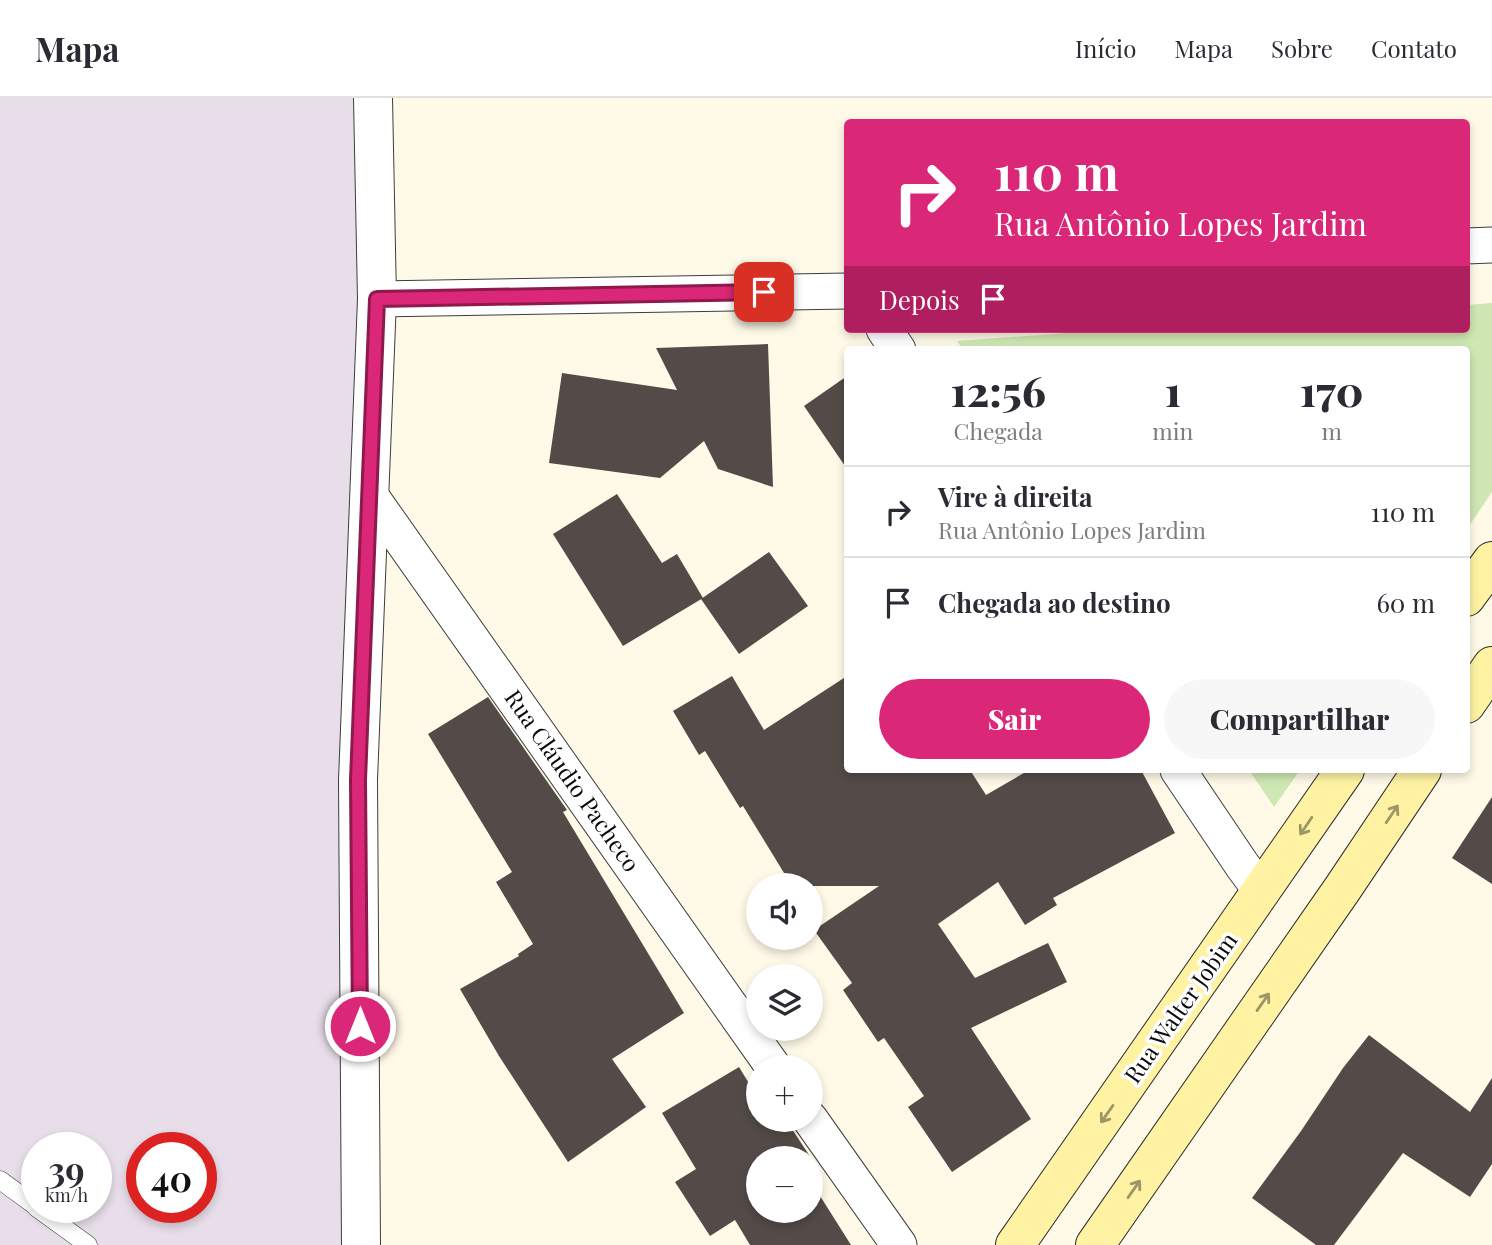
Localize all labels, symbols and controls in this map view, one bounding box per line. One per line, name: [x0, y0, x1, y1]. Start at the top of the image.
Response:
text: Mapa: [35, 26, 119, 70]
text: Início: [1075, 32, 1136, 64]
text: Mapa: [1174, 32, 1233, 64]
text: Sobre: [1271, 32, 1333, 64]
text: Contato: [1371, 32, 1457, 64]
text: 110 m: [994, 138, 1119, 203]
icon: right: [879, 147, 970, 238]
text: Rua Antônio Lopes Jardim: [994, 201, 1367, 244]
pin: [734, 262, 794, 322]
icon: arrive: [745, 273, 783, 311]
icon: arrive: [974, 280, 1012, 318]
text: Depois: [879, 282, 960, 317]
text: 12:56: [950, 362, 1046, 418]
text: 1: [1165, 362, 1181, 418]
text: 170: [1300, 362, 1364, 418]
text: Chegada: [954, 415, 1043, 446]
text: min: [1152, 415, 1193, 446]
text: m: [1321, 415, 1342, 446]
text: Vire à direita: [938, 479, 1093, 514]
icon: right: [879, 493, 917, 531]
text: 110 m: [1371, 494, 1435, 529]
text: Rua Antônio Lopes Jardim: [938, 514, 1206, 545]
icon: arrive: [879, 584, 917, 622]
text: Chegada ao destino: [938, 585, 1171, 620]
text: 60 m: [1376, 585, 1435, 620]
button: Sair: [879, 679, 1150, 759]
button: Compartilhar: [1164, 679, 1435, 759]
street label: Rua Cláudio Pacheco: [499, 683, 648, 877]
one-way arrow: [1385, 805, 1399, 825]
one-way arrow: [1299, 816, 1313, 835]
map controls: [746, 873, 823, 1223]
button: sound: [746, 873, 823, 950]
street label: Rua Walter Jobim: [1116, 925, 1244, 1089]
button: layers: [746, 964, 823, 1041]
position arrow: [323, 989, 397, 1063]
one-way arrow: [1256, 993, 1271, 1012]
button: +: [746, 1055, 823, 1132]
one-way arrow: [1100, 1104, 1114, 1123]
speed limit sign: 40: [126, 1132, 217, 1223]
text: 39: [48, 1145, 85, 1192]
button: −: [746, 1146, 823, 1223]
one-way arrow: [1127, 1180, 1141, 1199]
text: km/h: [45, 1183, 88, 1207]

